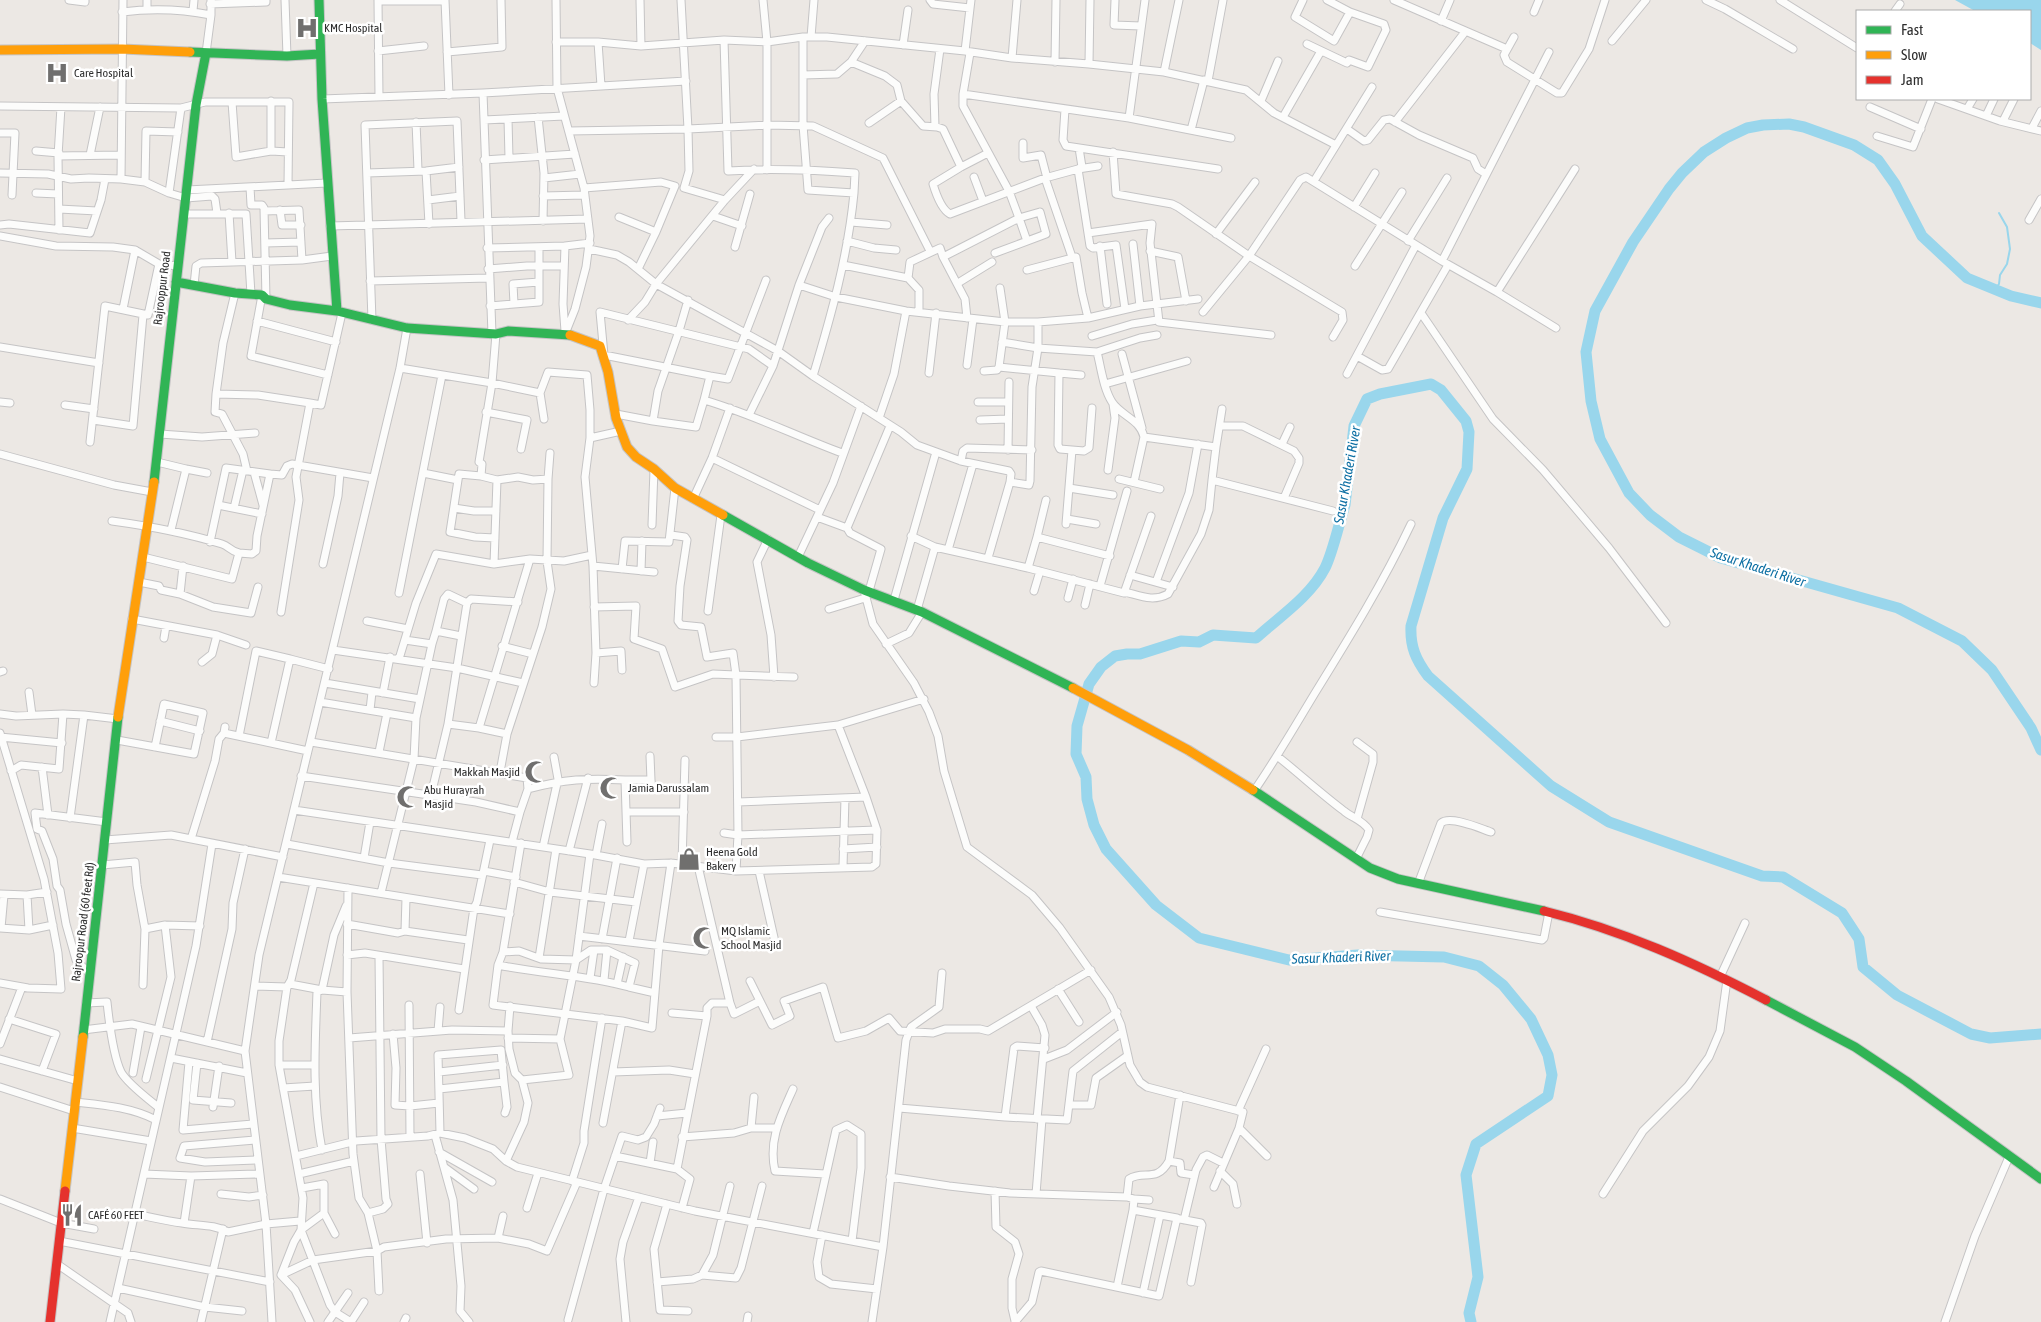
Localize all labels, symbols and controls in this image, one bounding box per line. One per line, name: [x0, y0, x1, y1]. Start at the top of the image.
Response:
legend: [1856, 10, 2031, 100]
hospital icon: KMC Hospital: [294, 15, 320, 41]
place label: KMC Hospital: [324, 21, 383, 35]
text: Fast: [1901, 21, 1923, 38]
text: Slow: [1901, 46, 1927, 63]
hospital icon: Care Hospital: [44, 60, 70, 86]
place label: Care Hospital: [74, 66, 134, 80]
text: Jam: [1901, 71, 1924, 88]
street label: Rajrooppur Road: [151, 250, 173, 326]
water label: Sasur Khaderi River: [1330, 424, 1364, 526]
water label: Sasur Khaderi River: [1708, 544, 1808, 590]
mosque icon: Makkah Masjid: [523, 759, 549, 785]
place label: Makkah Masjid: [454, 765, 520, 779]
mosque icon: Jamia Darussalam: [598, 775, 624, 801]
place label: Jamia Darussalam: [628, 781, 709, 795]
place label: Abu Hurayrah Masjid: [424, 783, 484, 811]
mosque icon: Abu Hurayrah Masjid: [395, 784, 421, 810]
place label: Heena Gold Bakery: [706, 845, 758, 873]
shop icon: Heena Gold Bakery: [676, 846, 702, 872]
street label: Rajroopur Road (60 feet Rd): [69, 861, 97, 982]
place label: MQ Islamic School Masjid: [721, 924, 781, 952]
mosque icon: MQ Islamic School Masjid: [691, 925, 717, 951]
water label: Sasur Khaderi River: [1290, 947, 1392, 967]
restaurant icon: CAFÉ 60 FEET: [59, 1202, 85, 1228]
place label: CAFÉ 60 FEET: [88, 1208, 145, 1222]

